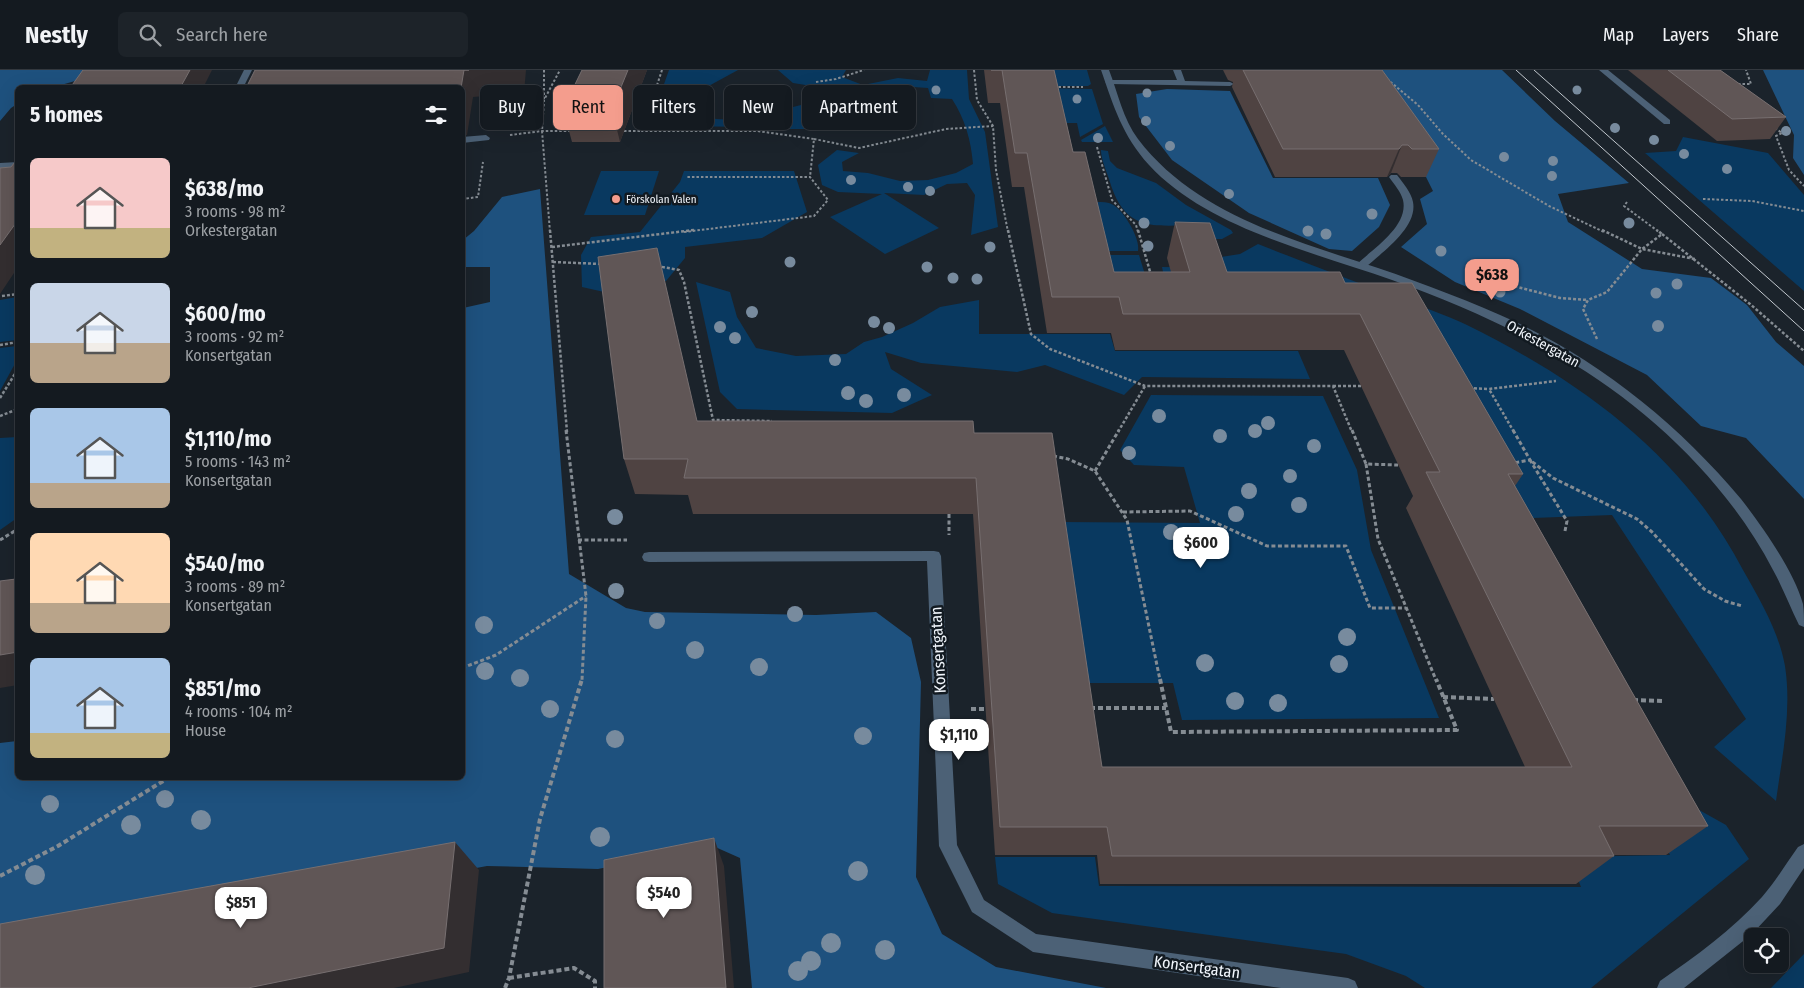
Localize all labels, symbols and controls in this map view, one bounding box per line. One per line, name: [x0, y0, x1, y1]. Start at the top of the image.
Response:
search box: [118, 12, 468, 57]
text: Nestly: [25, 21, 88, 49]
icon: search: [136, 21, 164, 49]
text: Search here: [176, 23, 268, 46]
text: Map: [1603, 24, 1634, 46]
text: Layers: [1662, 24, 1709, 46]
text: Share: [1737, 24, 1779, 46]
chip: Buy: [480, 85, 543, 130]
chip: Rent: [553, 85, 623, 130]
chip: Filters: [633, 85, 714, 130]
chip: New: [724, 85, 792, 130]
chip: Apartment: [802, 85, 916, 130]
icon: filters: [422, 101, 450, 129]
text: 5 homes: [30, 102, 103, 128]
text: $638/mo: [185, 176, 264, 202]
icon: home: [70, 178, 130, 238]
marker: Förskolan Valen: [610, 193, 622, 205]
place label: Förskolan Valen: [626, 193, 697, 206]
text: 3 rooms · 98 m²: [185, 202, 286, 221]
text: Orkestergatan: [185, 221, 277, 240]
pin: $638: [1462, 258, 1522, 301]
text: $638: [1476, 265, 1508, 284]
text: $600/mo: [185, 301, 266, 327]
icon: home: [70, 303, 130, 363]
street label: Orkestergatan: [1504, 317, 1582, 371]
text: 3 rooms · 92 m²: [185, 327, 284, 346]
text: Konsertgatan: [185, 346, 272, 365]
text: $1,110/mo: [185, 426, 272, 452]
icon: home: [70, 428, 130, 488]
text: 5 rooms · 143 m²: [185, 452, 291, 471]
text: Konsertgatan: [185, 471, 272, 490]
pin: $600: [1171, 526, 1231, 569]
text: $600: [1184, 533, 1218, 552]
text: $540/mo: [185, 551, 264, 577]
icon: home: [70, 553, 130, 613]
text: 3 rooms · 89 m²: [185, 577, 285, 596]
text: Konsertgatan: [185, 596, 272, 615]
street label: Konsertgatan: [926, 606, 950, 694]
text: $851/mo: [185, 676, 261, 702]
icon: home: [70, 678, 130, 738]
text: 4 rooms · 104 m²: [185, 702, 293, 721]
pin: $1,110: [918, 718, 1000, 761]
text: House: [185, 721, 226, 740]
text: $1,110: [940, 725, 978, 744]
pin: $540: [634, 876, 694, 919]
text: $540: [648, 883, 680, 902]
pin: $851: [211, 886, 271, 929]
text: $851: [226, 893, 256, 912]
map controls: [1744, 928, 1789, 973]
button: locate: [1744, 928, 1789, 973]
street label: Konsertgatan: [1153, 952, 1241, 982]

